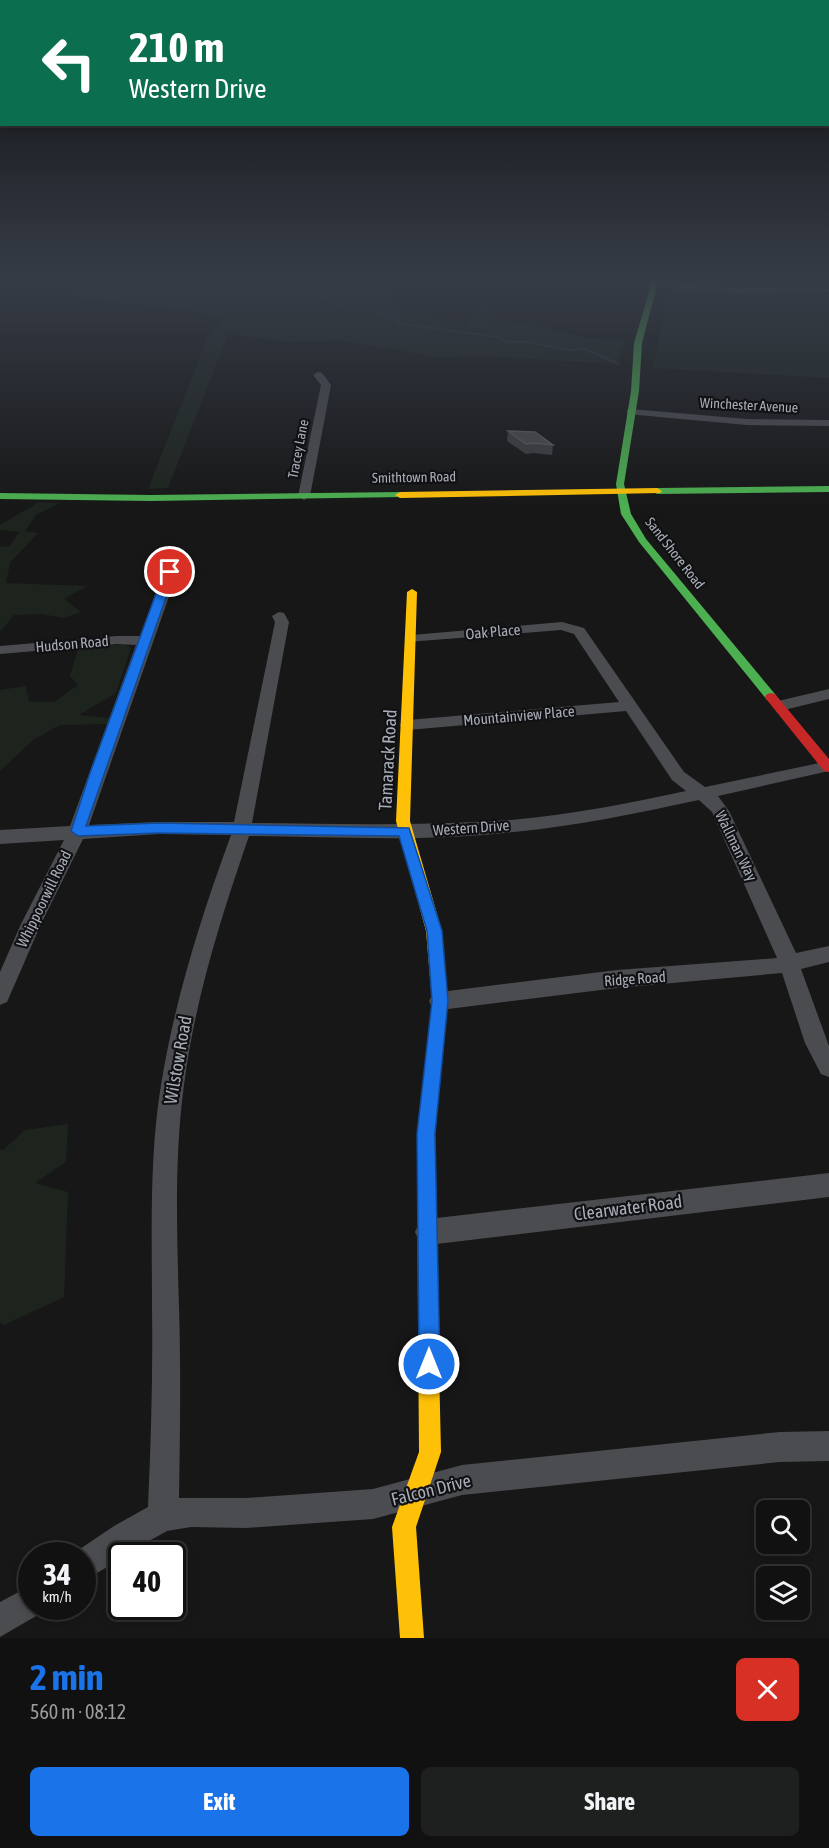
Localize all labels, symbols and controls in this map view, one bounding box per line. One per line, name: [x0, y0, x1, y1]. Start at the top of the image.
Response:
text: 210 m: [129, 23, 224, 71]
icon: left: [30, 24, 108, 102]
text: Western Drive: [129, 73, 266, 104]
street label: Winchester Avenue: [699, 394, 799, 416]
street label: Tracey Lane: [284, 418, 312, 480]
street label: Smithtown Road: [372, 468, 456, 486]
street label: Sand Shore Road: [642, 514, 708, 592]
pin: [144, 546, 195, 597]
icon: arrive: [153, 555, 186, 588]
street label: Oak Place: [465, 621, 521, 642]
street label: Hudson Road: [35, 632, 109, 655]
street label: Mountainview Place: [463, 702, 575, 729]
street label: Tamarack Road: [374, 709, 401, 811]
street label: Wallman Way: [712, 808, 761, 884]
street label: Western Drive: [432, 816, 510, 839]
street label: Whippoorwill Road: [13, 848, 74, 950]
street label: Ridge Road: [604, 968, 666, 989]
street label: Wilstow Road: [159, 1014, 196, 1106]
street label: Clearwater Road: [573, 1190, 683, 1225]
position arrow: [397, 1332, 461, 1396]
street label: Falcon Drive: [389, 1470, 473, 1510]
map controls: [756, 1500, 810, 1620]
button: search: [756, 1500, 810, 1554]
speed limit sign: 40: [108, 1542, 186, 1620]
text: 34: [43, 1557, 71, 1591]
button: layers: [756, 1566, 810, 1620]
text: km/h: [42, 1588, 72, 1605]
text: 2 min: [30, 1656, 104, 1698]
button: close: [736, 1658, 799, 1721]
text: 560 m · 08:12: [30, 1700, 126, 1723]
button: Exit: [30, 1767, 409, 1836]
button: Share: [421, 1767, 799, 1836]

